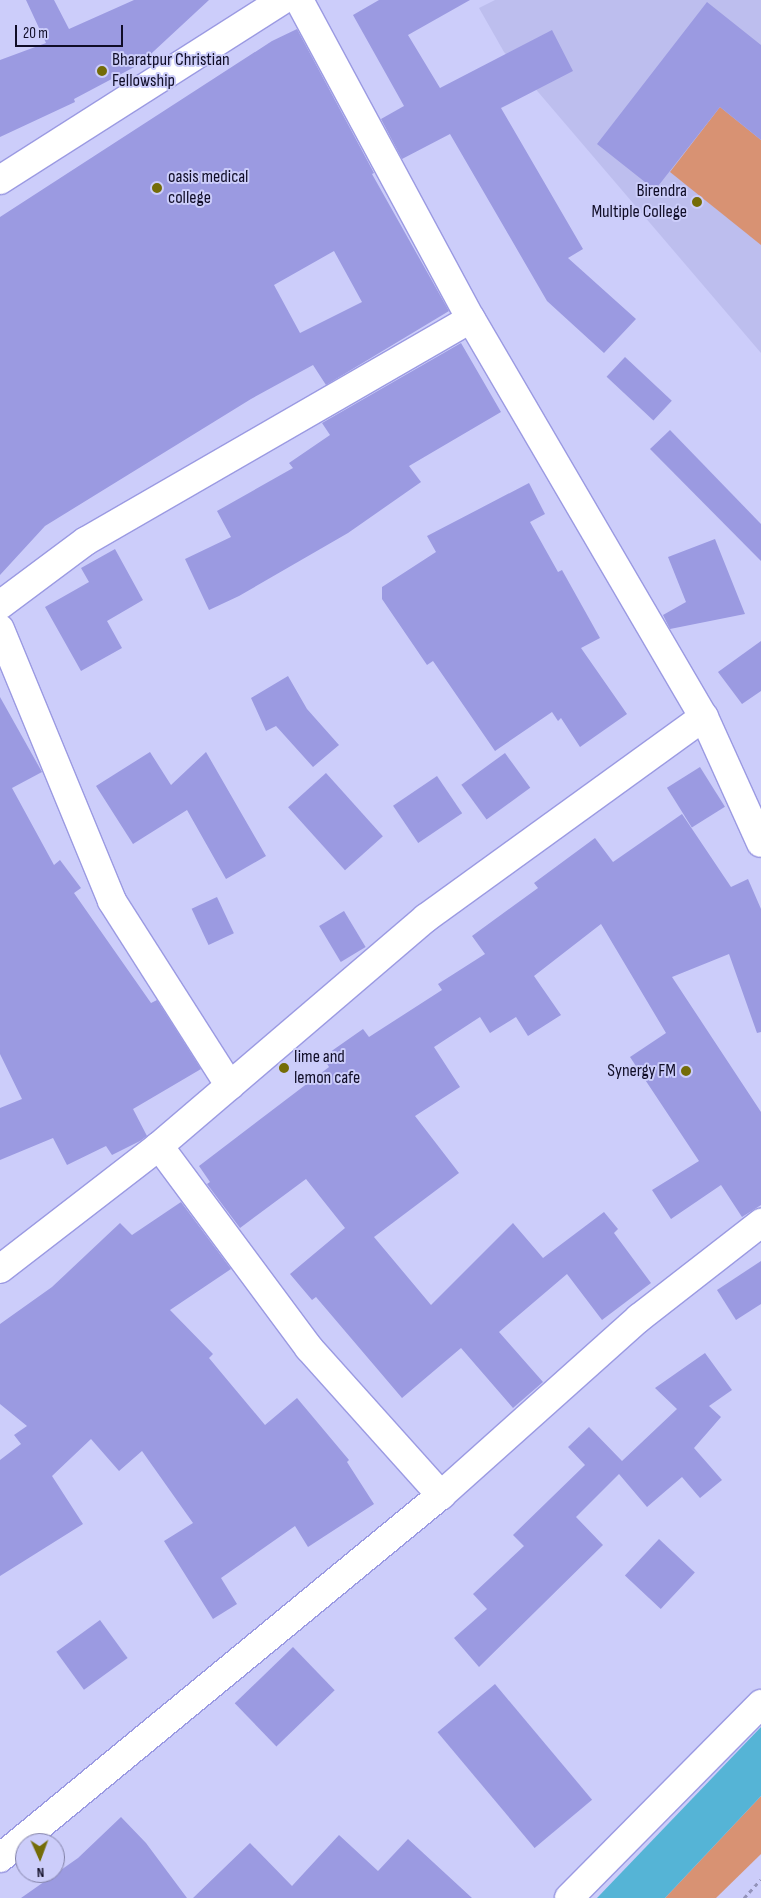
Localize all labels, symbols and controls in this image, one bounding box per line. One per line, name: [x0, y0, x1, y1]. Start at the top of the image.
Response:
scale bar: [18, 15, 125, 47]
text: 20 m: [23, 24, 48, 43]
place label: Bharatpur Christian Fellowship: [112, 50, 230, 92]
marker: Bharatpur Christian Fellowship: [96, 65, 108, 77]
place label: oasis medical college: [168, 167, 248, 210]
marker: oasis medical college: [150, 181, 164, 195]
place label: Birendra Multiple College: [591, 181, 687, 223]
marker: Birendra Multiple College: [691, 196, 703, 208]
place label: lime and lemon cafe: [294, 1047, 360, 1090]
place label: Synergy FM: [607, 1060, 676, 1082]
marker: lime and lemon cafe: [278, 1062, 290, 1074]
marker: Synergy FM: [680, 1065, 692, 1077]
north arrow: [15, 1833, 65, 1883]
text: N: [36, 1864, 45, 1881]

